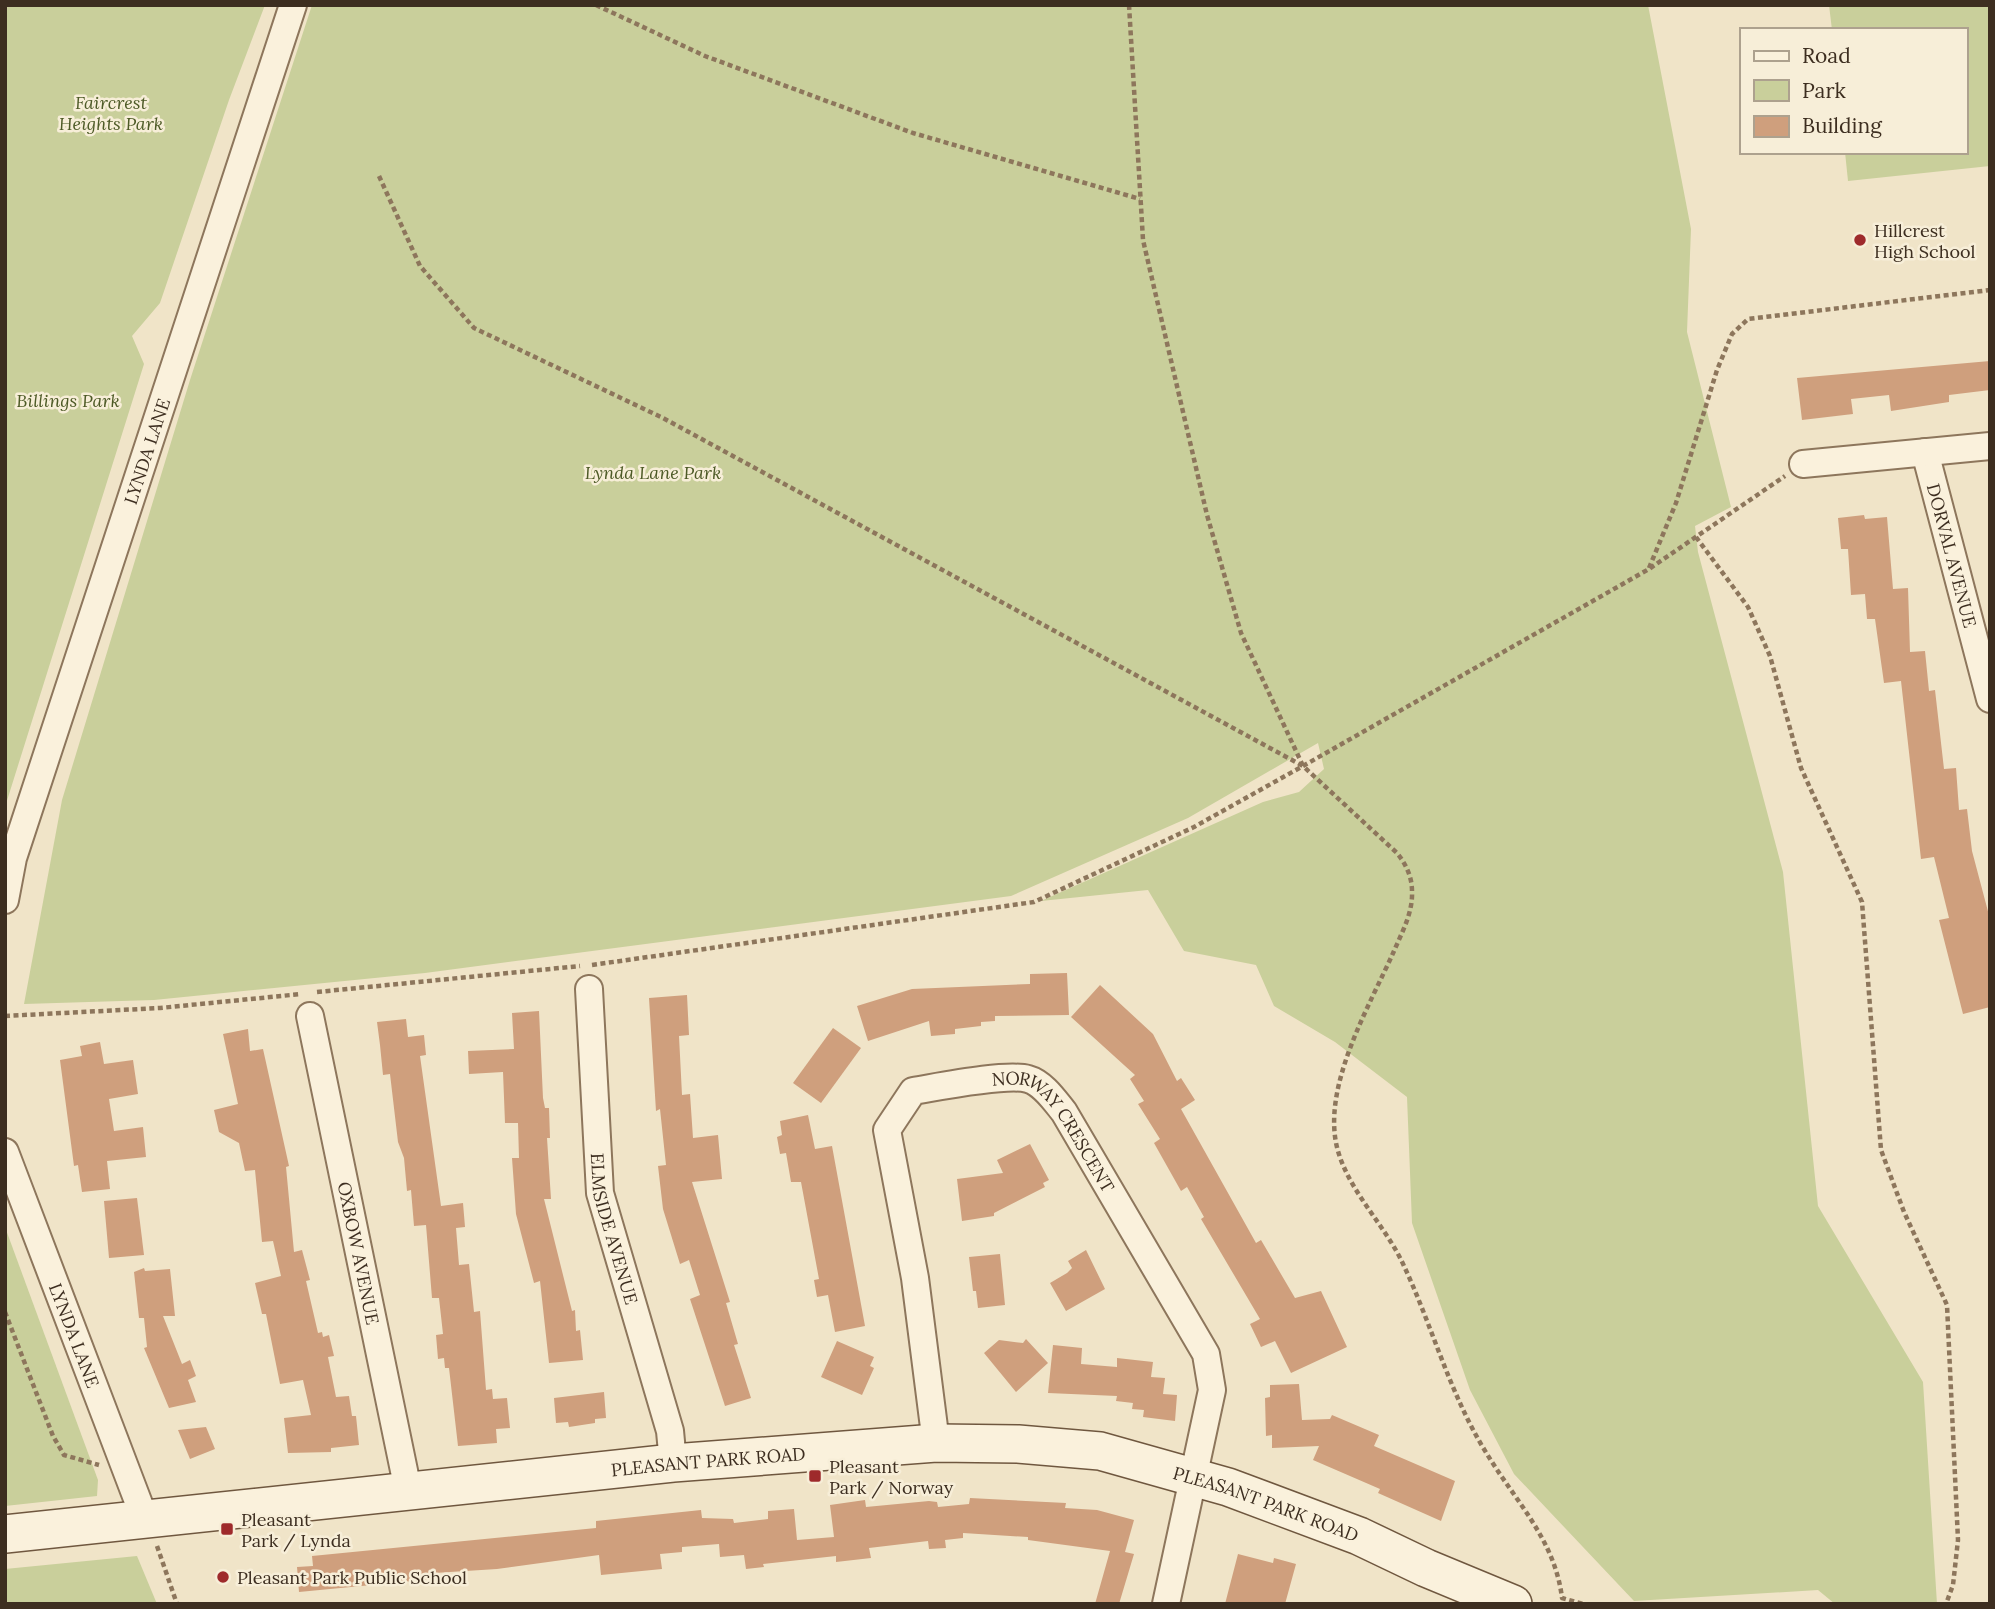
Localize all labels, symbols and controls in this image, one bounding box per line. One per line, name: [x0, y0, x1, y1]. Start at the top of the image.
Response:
legend: [1740, 28, 1967, 154]
text: Road: [1802, 42, 1851, 69]
text: Park: [1802, 77, 1846, 104]
park label: Faircrest Heights Park: [59, 91, 163, 135]
text: Building: [1802, 112, 1882, 139]
place label: Hillcrest High School: [1874, 219, 1975, 263]
marker: Hillcrest High School: [1852, 232, 1868, 248]
park label: Billings Park: [16, 389, 120, 412]
street label: LYNDA LANE: [118, 395, 175, 507]
park label: Lynda Lane Park: [585, 461, 721, 484]
street label: DORVAL AVENUE: [1922, 481, 1982, 630]
street label: NORWAY CRESCENT: [991, 1066, 1120, 1197]
street label: ELMSIDE AVENUE: [586, 1152, 644, 1307]
street label: OXBOW AVENUE: [333, 1179, 385, 1327]
street label: LYNDA LANE: [44, 1280, 105, 1391]
street label: PLEASANT PARK ROAD: [610, 1441, 806, 1481]
place label: Pleasant Park / Norway: [829, 1455, 954, 1499]
street label: PLEASANT PARK ROAD: [1171, 1461, 1362, 1546]
marker: Pleasant Park / Norway: [807, 1468, 823, 1484]
place label: Pleasant Park / Lynda: [241, 1508, 351, 1552]
marker: Pleasant Park / Lynda: [219, 1521, 235, 1537]
place label: Pleasant Park Public School: [237, 1566, 467, 1589]
marker: Pleasant Park Public School: [215, 1569, 231, 1585]

